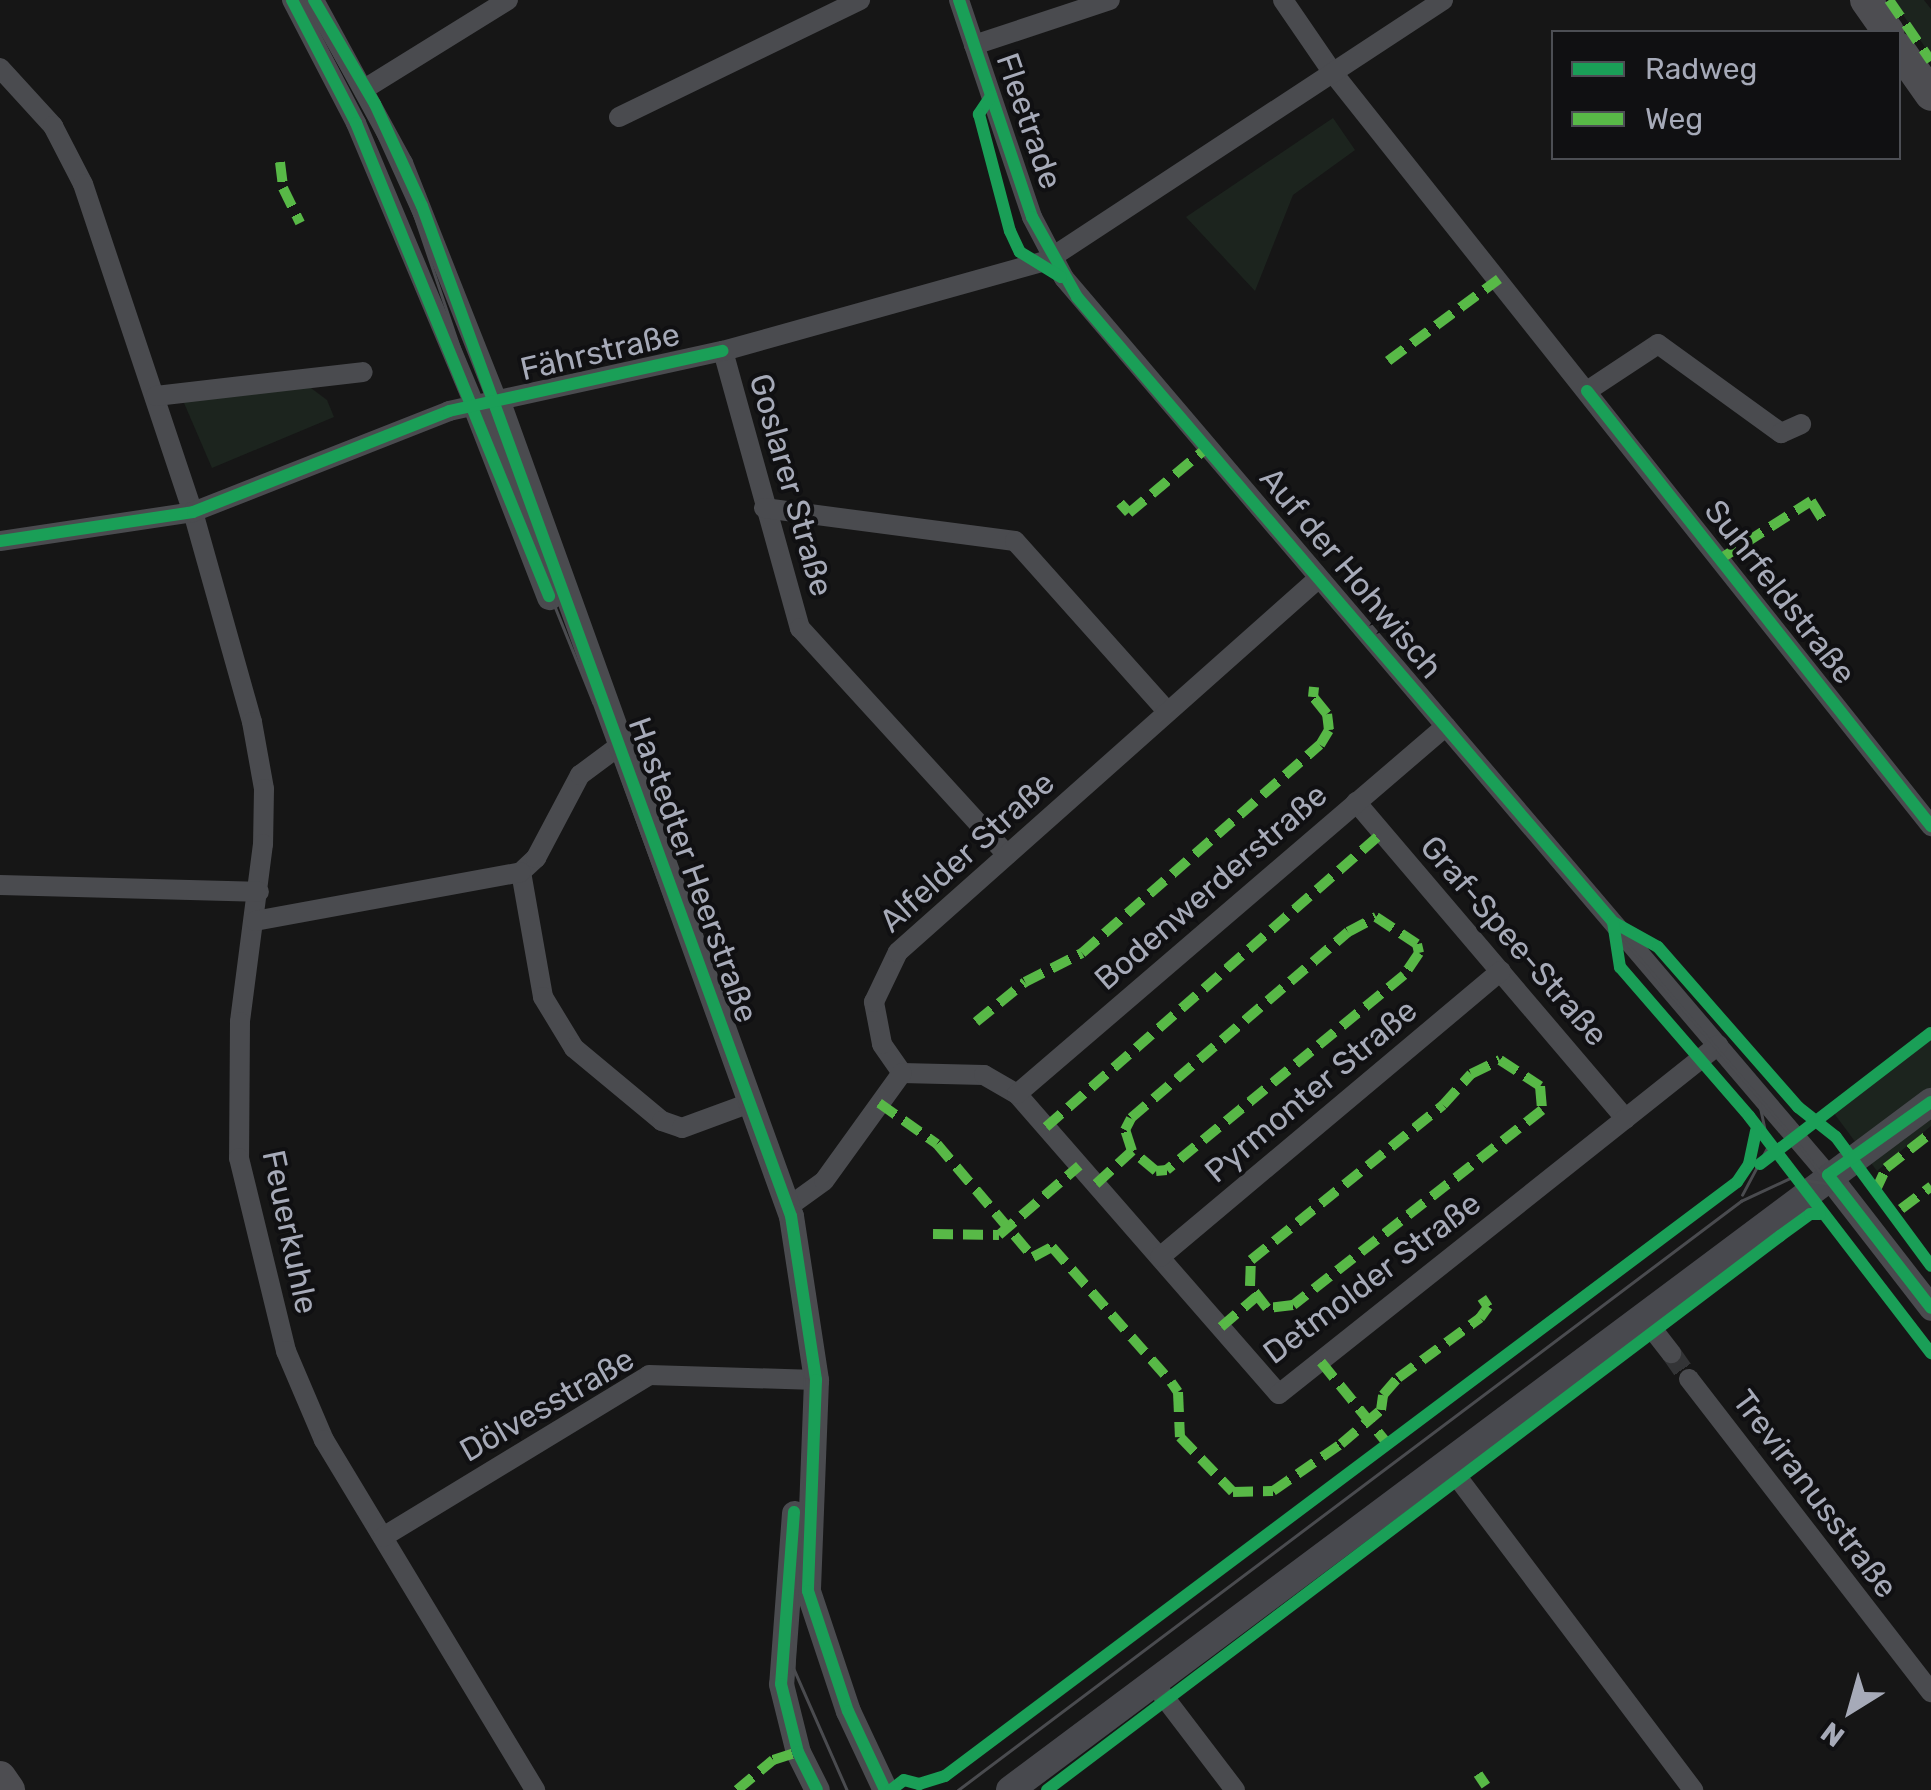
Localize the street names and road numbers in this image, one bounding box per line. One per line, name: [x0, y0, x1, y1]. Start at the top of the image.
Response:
street label: Fleetrade: [988, 48, 1070, 194]
street label: Fährstraße: [517, 315, 683, 389]
street label: Goslarer Straße: [741, 369, 841, 601]
street label: Auf der Hohwisch: [1251, 459, 1451, 687]
street label: Suhrfeldstraße: [1696, 492, 1864, 692]
street label: Hastedter Heerstraße: [620, 712, 766, 1028]
street label: Alfelder Straße: [871, 763, 1063, 941]
street label: Bodenwerderstraße: [1087, 776, 1335, 998]
street label: Graf-Spee-Straße: [1412, 828, 1616, 1054]
street label: Pyrmonter Straße: [1197, 991, 1425, 1191]
street label: Feuerkuhle: [254, 1147, 326, 1317]
street label: Detmolder Straße: [1256, 1184, 1488, 1372]
street label: Dölvesstraße: [453, 1340, 641, 1470]
street label: Treviranusstraße: [1724, 1383, 1906, 1605]

